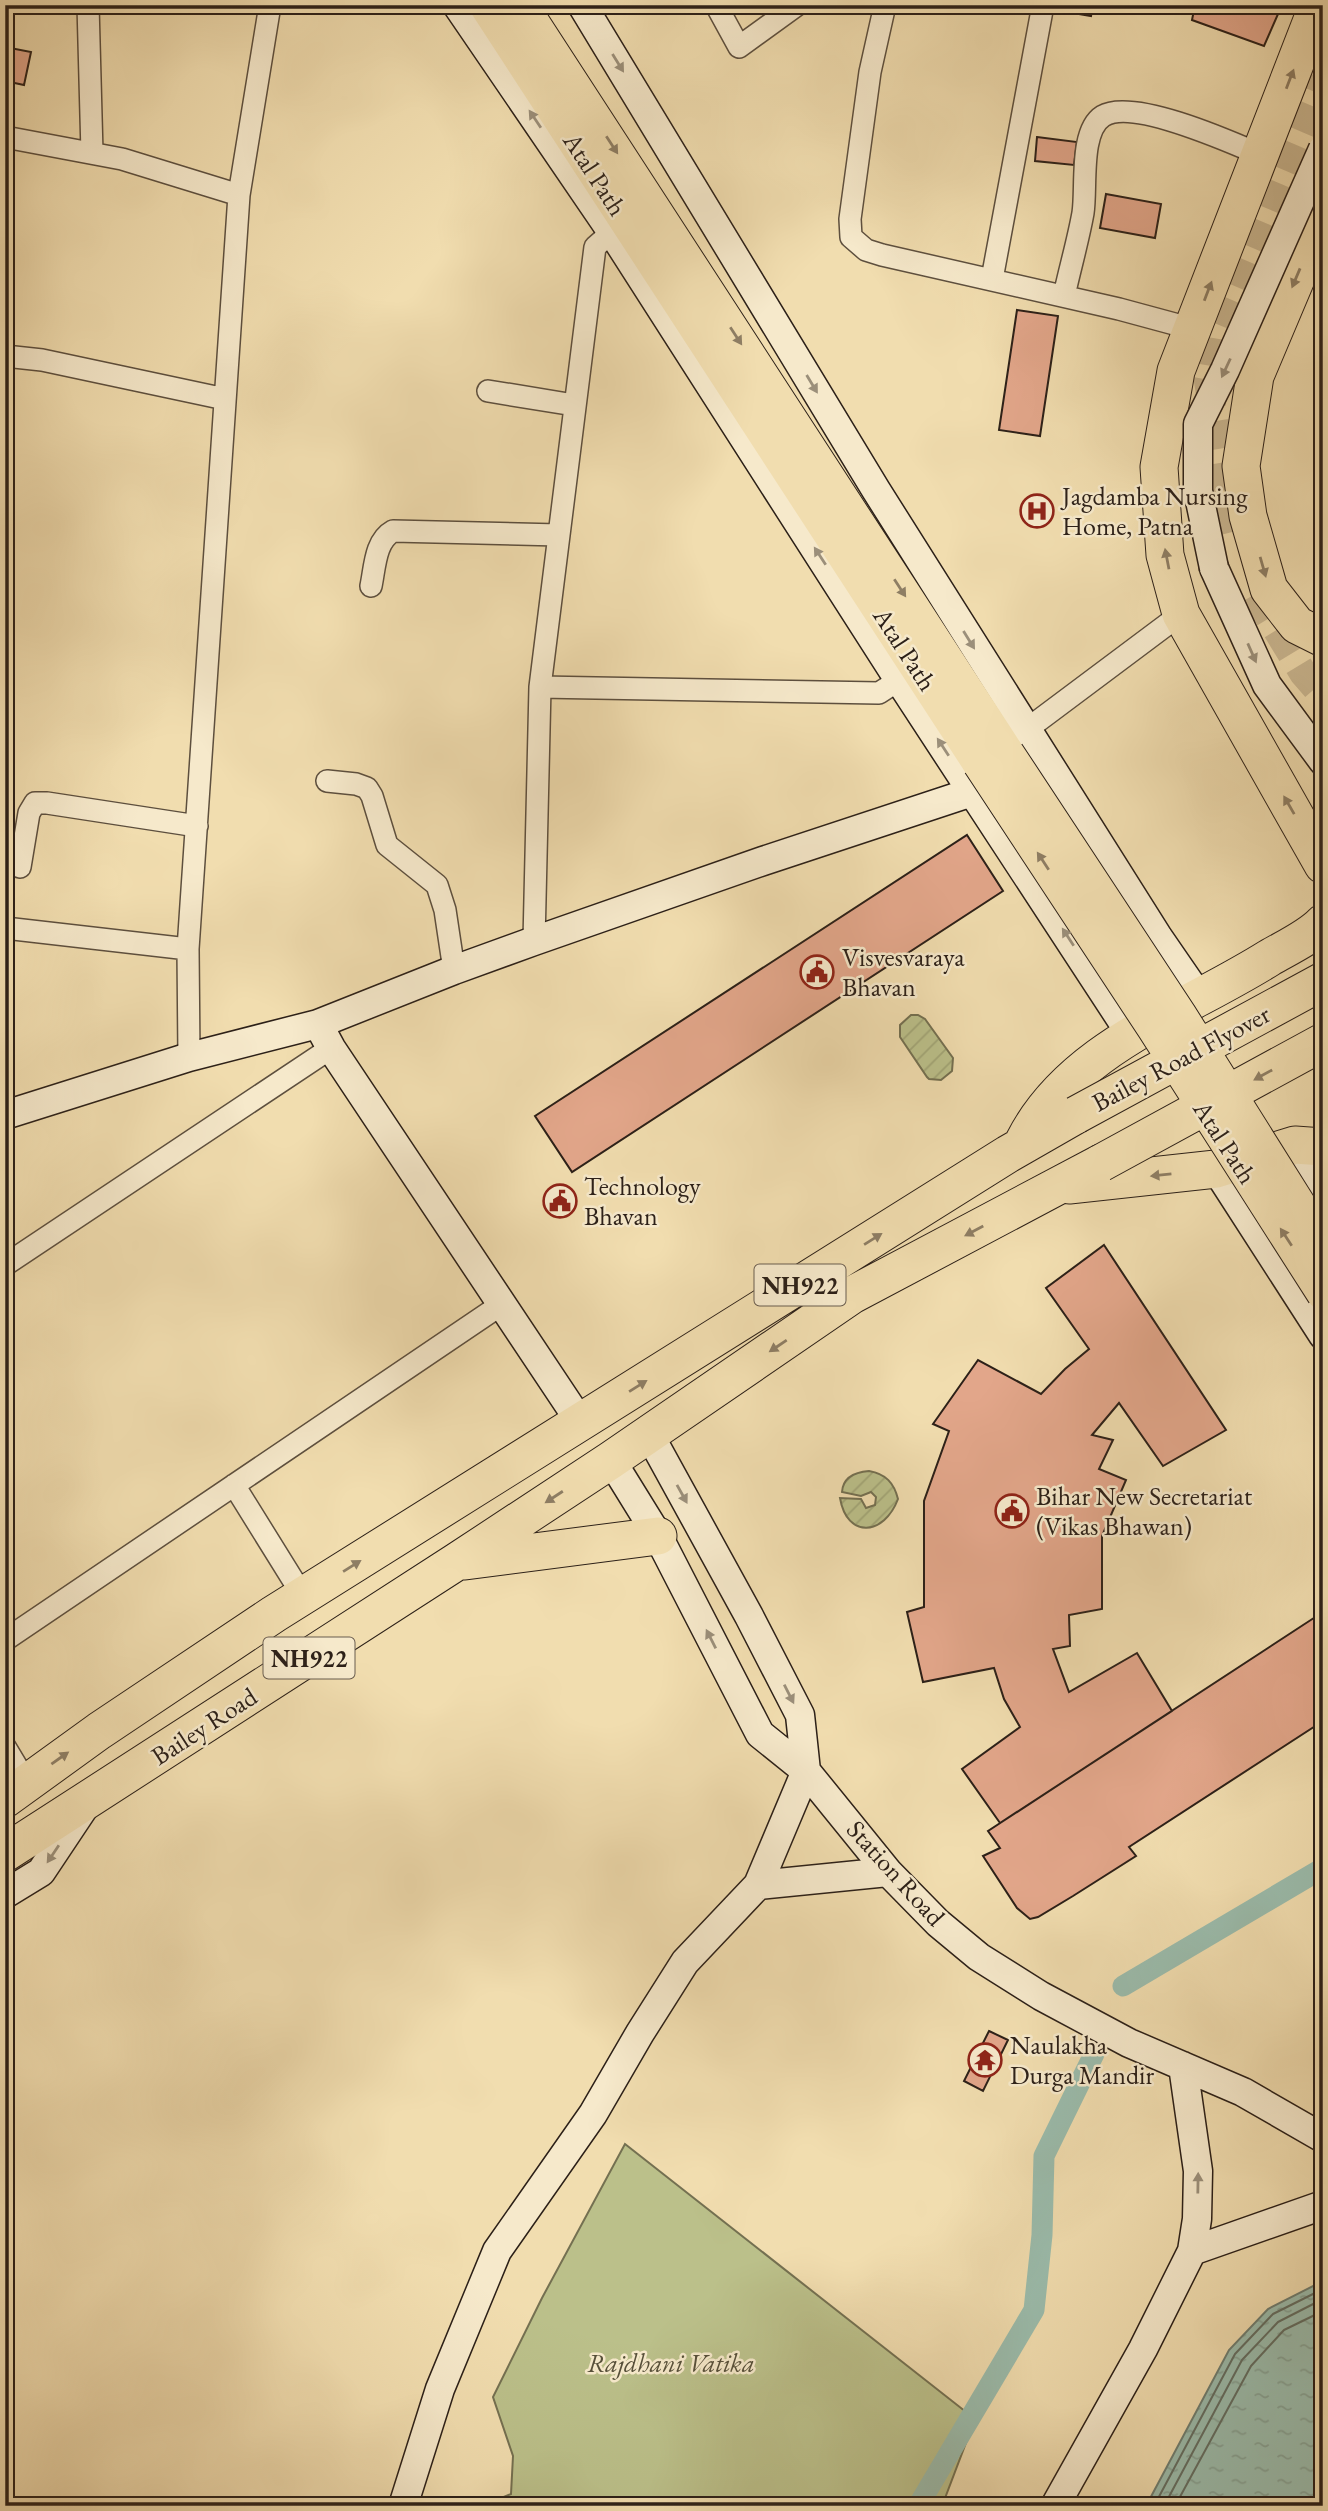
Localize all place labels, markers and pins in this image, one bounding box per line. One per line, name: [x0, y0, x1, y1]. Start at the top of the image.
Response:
place label: Jagdamba Nursing Home, Patna: [1060, 479, 1248, 543]
hospital icon: Jagdamba Nursing Home, Patna: [1018, 492, 1056, 530]
place label: Visvesvaraya Bhavan: [842, 940, 965, 1004]
public building icon: Visvesvaraya Bhavan: [798, 953, 836, 991]
place label: Technology Bhavan: [584, 1169, 701, 1233]
public building icon: Technology Bhavan: [541, 1182, 579, 1220]
place label: Bihar New Secretariat (Vikas Bhawan): [1036, 1479, 1252, 1543]
public building icon: Bihar New Secretariat (Vikas Bhawan): [993, 1492, 1031, 1530]
place label: Naulakha Durga Mandir: [1010, 2028, 1154, 2092]
temple icon: Naulakha Durga Mandir: [966, 2041, 1004, 2079]

